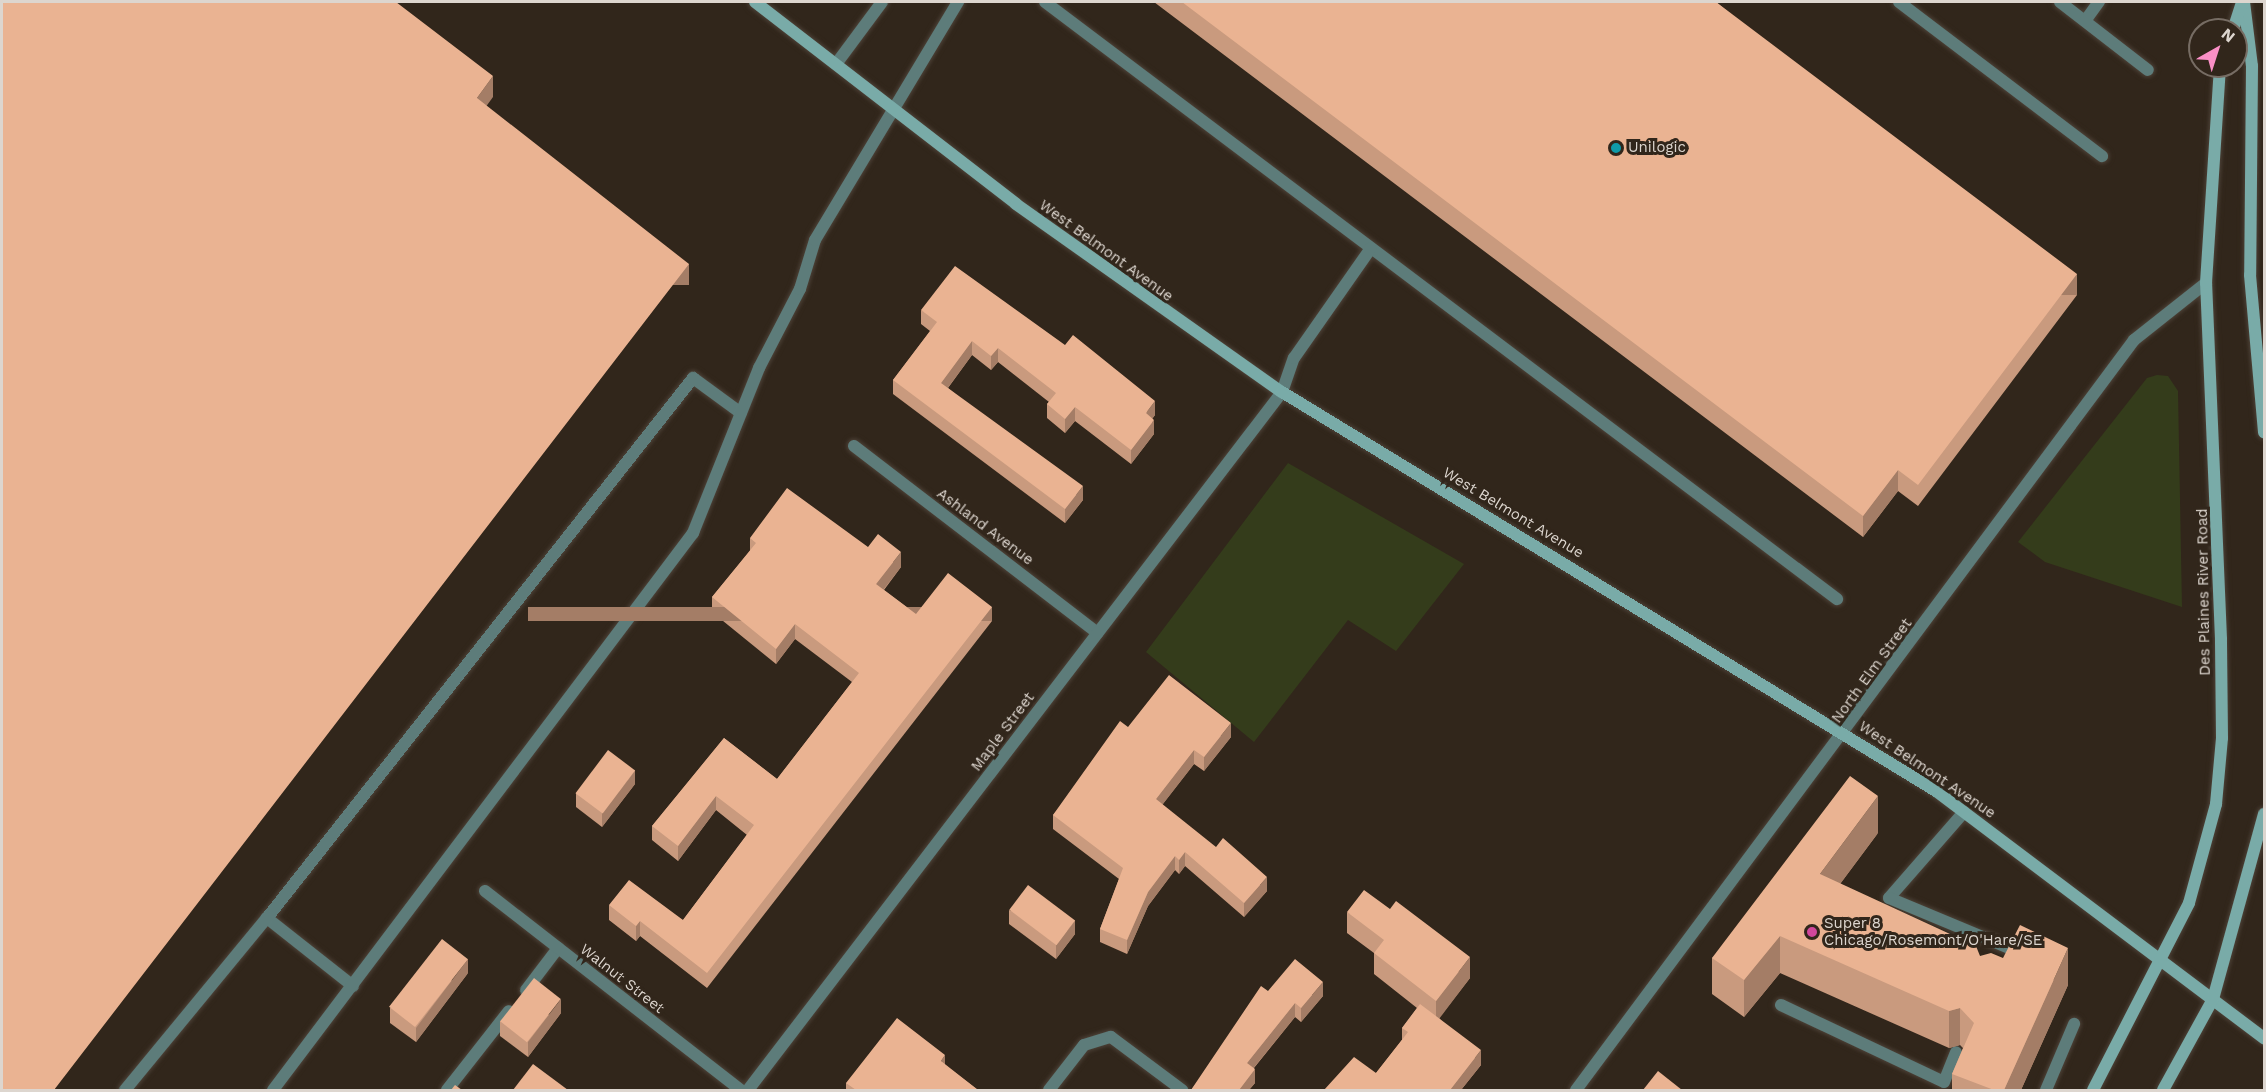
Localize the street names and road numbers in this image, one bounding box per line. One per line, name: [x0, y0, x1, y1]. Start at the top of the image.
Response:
street label: West Belmont Avenue: [1035, 196, 1177, 306]
street label: West Belmont Avenue: [1439, 464, 1587, 562]
street label: Ashland Avenue: [933, 485, 1037, 569]
street label: Des Plaines River Road: [2194, 508, 2214, 676]
street label: North Elm Street: [1828, 615, 1916, 727]
street label: Maple Street: [967, 689, 1039, 775]
street label: West Belmont Avenue: [1855, 717, 1999, 823]
street label: Walnut Street: [576, 941, 668, 1017]

